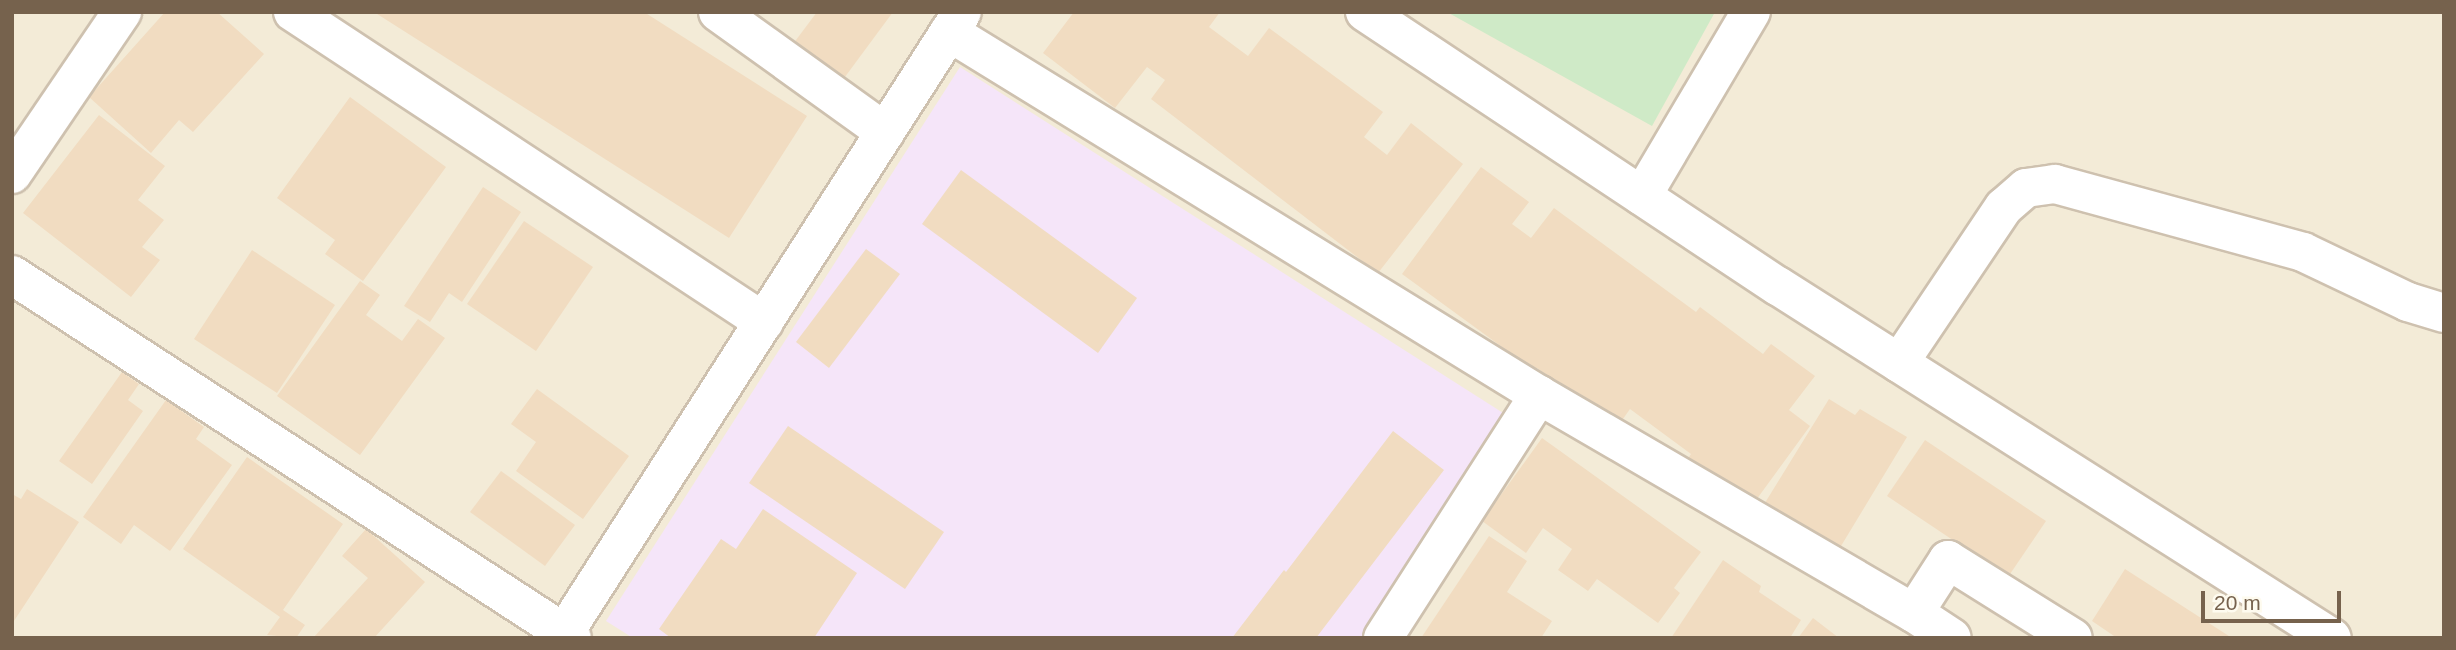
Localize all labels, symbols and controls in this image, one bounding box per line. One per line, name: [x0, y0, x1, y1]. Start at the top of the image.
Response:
scale bar: [2204, 576, 2344, 620]
text: 20 m: [2214, 591, 2261, 614]

